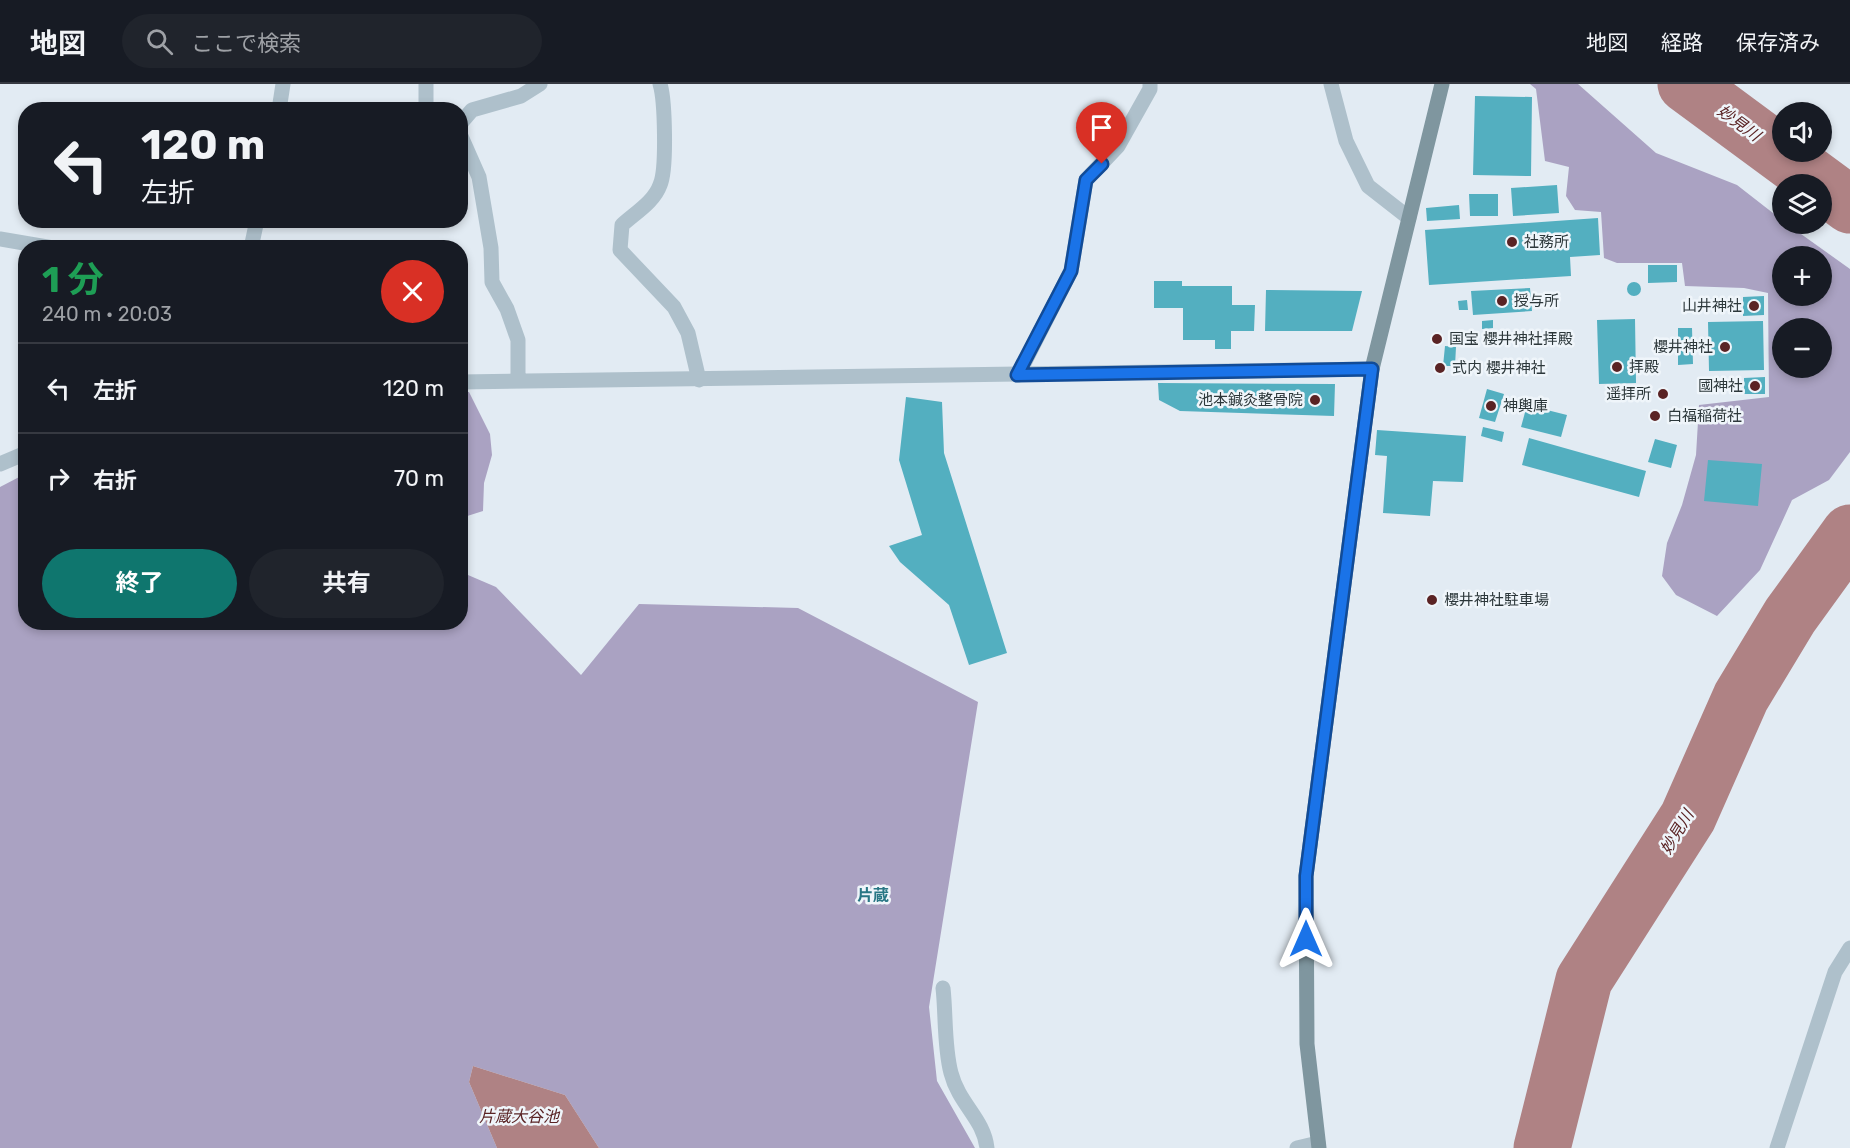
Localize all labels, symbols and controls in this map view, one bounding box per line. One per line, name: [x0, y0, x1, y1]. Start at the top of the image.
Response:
search box: [122, 14, 542, 68]
icon: search: [143, 25, 176, 58]
text: 地図: [30, 27, 86, 60]
text: ここで検索: [191, 30, 301, 57]
text: 地図: [1586, 30, 1628, 55]
text: 経路: [1661, 30, 1703, 55]
text: 保存済み: [1736, 30, 1820, 55]
water label: 妙見川: [1714, 101, 1766, 146]
pin: [1076, 102, 1127, 164]
map controls: [1772, 102, 1832, 378]
button: sound: [1772, 102, 1832, 162]
icon: arrive: [1085, 111, 1118, 144]
text: 120 m: [141, 120, 265, 170]
icon: left: [42, 126, 120, 204]
button: layers: [1772, 174, 1832, 234]
text: 左折: [141, 177, 195, 209]
place label: 社務所: [1524, 233, 1569, 251]
marker: 社務所: [1505, 235, 1519, 249]
button: +: [1772, 246, 1832, 306]
text: 1 分: [42, 258, 104, 301]
button: close: [381, 260, 444, 323]
place label: 授与所: [1514, 292, 1559, 310]
marker: 授与所: [1495, 294, 1509, 308]
place label: 山井神社: [1682, 297, 1742, 315]
marker: 山井神社: [1747, 299, 1761, 313]
text: 240 m · 20:03: [42, 302, 172, 326]
button: −: [1772, 318, 1832, 378]
place label: 国宝 櫻井神社拝殿: [1449, 330, 1573, 348]
marker: 国宝 櫻井神社拝殿: [1430, 332, 1444, 346]
place label: 櫻井神社: [1653, 338, 1713, 356]
marker: 櫻井神社: [1718, 340, 1732, 354]
place label: 拝殿: [1629, 358, 1659, 376]
place label: 式内 櫻井神社: [1452, 359, 1546, 377]
marker: 拝殿: [1610, 360, 1624, 374]
marker: 式内 櫻井神社: [1433, 361, 1447, 375]
icon: left: [42, 372, 75, 405]
text: 120 m: [383, 375, 444, 402]
text: 左折: [93, 377, 137, 404]
place label: 國神社: [1698, 377, 1743, 395]
marker: 國神社: [1748, 379, 1762, 393]
place label: 遥拝所: [1606, 385, 1651, 403]
marker: 遥拝所: [1656, 387, 1670, 401]
place label: 池本鍼灸整骨院: [1198, 391, 1303, 409]
marker: 池本鍼灸整骨院: [1308, 393, 1322, 407]
place label: 神輿庫: [1503, 397, 1548, 415]
marker: 神輿庫: [1484, 399, 1498, 413]
place label: 白福稲荷社: [1667, 407, 1742, 425]
marker: 白福稲荷社: [1648, 409, 1662, 423]
icon: right: [42, 462, 75, 495]
text: 70 m: [394, 465, 444, 492]
text: 右折: [93, 467, 137, 494]
button: 終了: [42, 549, 237, 618]
button: 共有: [249, 549, 444, 618]
place label: 櫻井神社駐車場: [1444, 591, 1549, 609]
marker: 櫻井神社駐車場: [1425, 593, 1439, 607]
water label: 妙見川: [1656, 805, 1699, 857]
district label: 片蔵: [857, 886, 889, 905]
position arrow: [1274, 907, 1338, 971]
water label: 片蔵大谷池: [479, 1107, 561, 1126]

